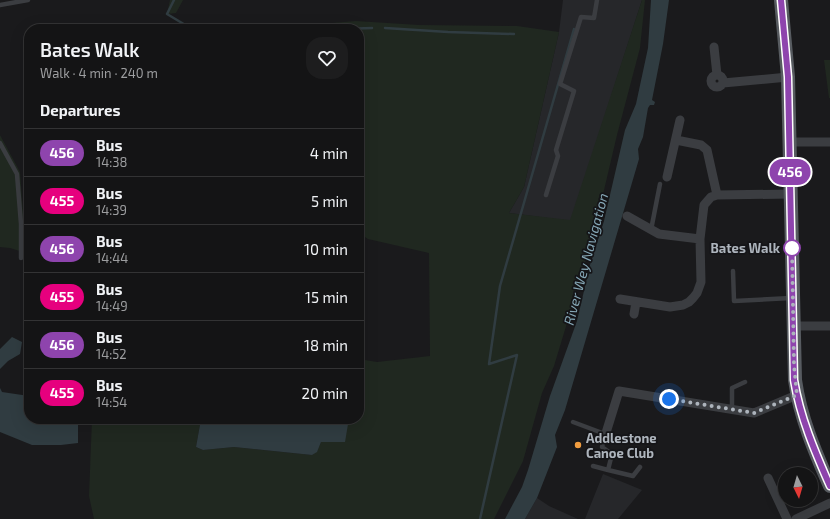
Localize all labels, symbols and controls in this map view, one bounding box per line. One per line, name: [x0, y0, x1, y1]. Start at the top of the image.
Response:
button: heart: [306, 37, 348, 79]
text: Bates Walk: [40, 38, 140, 61]
text: Walk · 4 min · 240 m: [40, 65, 158, 81]
text: Departures: [40, 101, 120, 119]
text: Bus: [96, 136, 122, 154]
text: 456: [50, 144, 74, 161]
text: 4 min: [310, 144, 348, 162]
text: 14:38: [96, 154, 127, 170]
line badge: 456: [767, 159, 813, 185]
text: 456: [778, 163, 802, 180]
text: Bus: [96, 184, 122, 202]
water label: River Wey Navigation: [560, 191, 611, 327]
text: 455: [50, 192, 74, 209]
text: 5 min: [311, 192, 348, 210]
text: 14:39: [96, 202, 127, 218]
text: Bus: [96, 232, 122, 250]
marker: Bates Walk: [783, 239, 801, 257]
text: 456: [50, 240, 74, 257]
text: 10 min: [304, 240, 348, 258]
place label: Bates Walk: [711, 240, 781, 256]
text: 14:44: [96, 250, 128, 266]
text: Bus: [96, 280, 122, 298]
text: 455: [50, 288, 74, 305]
text: 15 min: [305, 288, 348, 306]
text: 14:49: [96, 298, 128, 314]
text: Bus: [96, 328, 122, 346]
text: 456: [50, 336, 74, 353]
text: 18 min: [304, 336, 348, 354]
text: 14:52: [96, 346, 127, 362]
text: Bus: [96, 376, 122, 394]
text: 455: [50, 384, 74, 401]
text: 20 min: [302, 384, 348, 402]
your location: [659, 389, 679, 409]
text: 14:54: [96, 394, 127, 410]
place label: Addlestone Canoe Club: [586, 430, 657, 461]
marker: Addlestone Canoe Club: [573, 440, 583, 450]
north arrow: [778, 467, 818, 507]
map controls: [778, 467, 818, 507]

